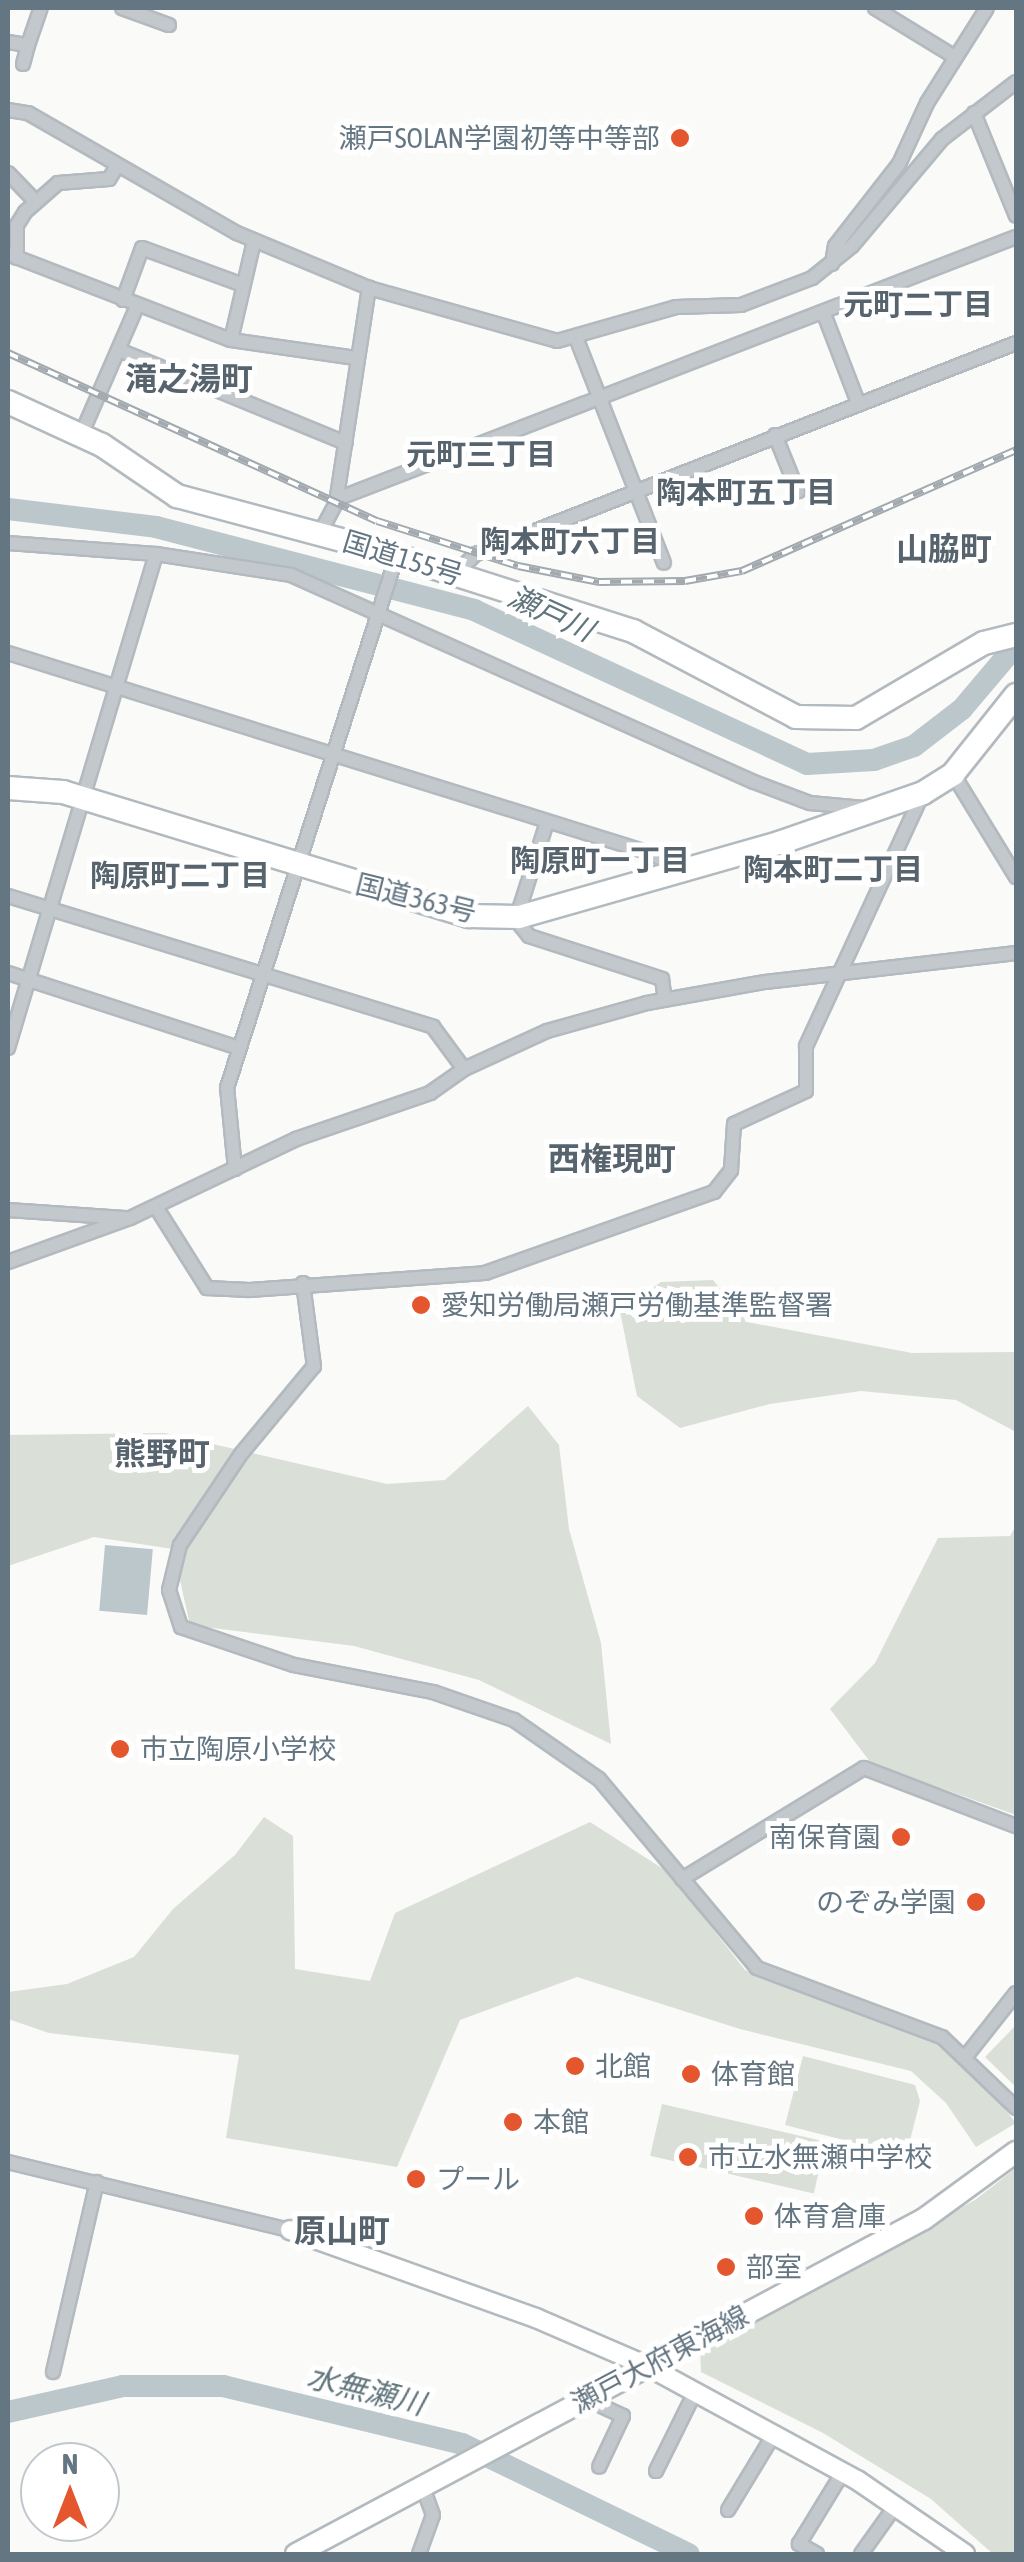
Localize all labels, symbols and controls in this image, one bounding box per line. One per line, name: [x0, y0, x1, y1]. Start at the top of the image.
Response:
place label: 瀬戸SOLAN学園初等中等部: [339, 121, 660, 155]
marker: 瀬戸SOLAN学園初等中等部: [669, 127, 691, 149]
district label: 元町二丁目: [843, 286, 993, 322]
district label: 滝之湯町: [125, 360, 253, 398]
district label: 元町三丁目: [406, 436, 556, 472]
district label: 陶本町五丁目: [656, 474, 836, 510]
district label: 陶本町六丁目: [480, 523, 660, 559]
street label: 国道155号: [339, 524, 467, 592]
district label: 山脇町: [896, 530, 992, 568]
water label: 瀬戸川: [503, 578, 599, 648]
district label: 陶原町一丁目: [510, 842, 690, 878]
district label: 陶本町二丁目: [743, 851, 923, 887]
district label: 陶原町二丁目: [90, 857, 270, 893]
street label: 国道363号: [352, 867, 480, 929]
district label: 西権現町: [548, 1140, 676, 1178]
place label: 愛知労働局瀬戸労働基準監督署: [441, 1288, 833, 1322]
marker: 愛知労働局瀬戸労働基準監督署: [410, 1294, 432, 1316]
district label: 熊野町: [114, 1435, 210, 1473]
place label: 市立陶原小学校: [140, 1732, 336, 1766]
marker: 市立陶原小学校: [109, 1738, 131, 1760]
place label: 南保育園: [769, 1820, 881, 1854]
marker: 南保育園: [890, 1826, 912, 1848]
place label: のぞみ学園: [816, 1885, 956, 1919]
marker: のぞみ学園: [965, 1891, 987, 1913]
place label: 北館: [595, 2049, 651, 2083]
marker: 北館: [564, 2055, 586, 2077]
place label: 体育館: [711, 2057, 795, 2091]
marker: 体育館: [680, 2063, 702, 2085]
place label: 本館: [533, 2105, 589, 2139]
marker: 本館: [502, 2111, 524, 2133]
place label: 市立水無瀬中学校: [708, 2140, 932, 2174]
marker: 市立水無瀬中学校: [677, 2146, 699, 2168]
place label: プール: [436, 2162, 520, 2196]
marker: プール: [405, 2168, 427, 2190]
place label: 体育倉庫: [774, 2199, 886, 2233]
marker: 体育倉庫: [743, 2205, 765, 2227]
district label: 原山町: [294, 2212, 390, 2250]
place label: 部室: [746, 2250, 802, 2284]
marker: 部室: [715, 2256, 737, 2278]
street label: 瀬戸大府東海線: [566, 2298, 754, 2420]
water label: 水無瀬川: [303, 2358, 429, 2422]
north arrow: [20, 2442, 120, 2542]
text: N: [62, 2448, 78, 2480]

